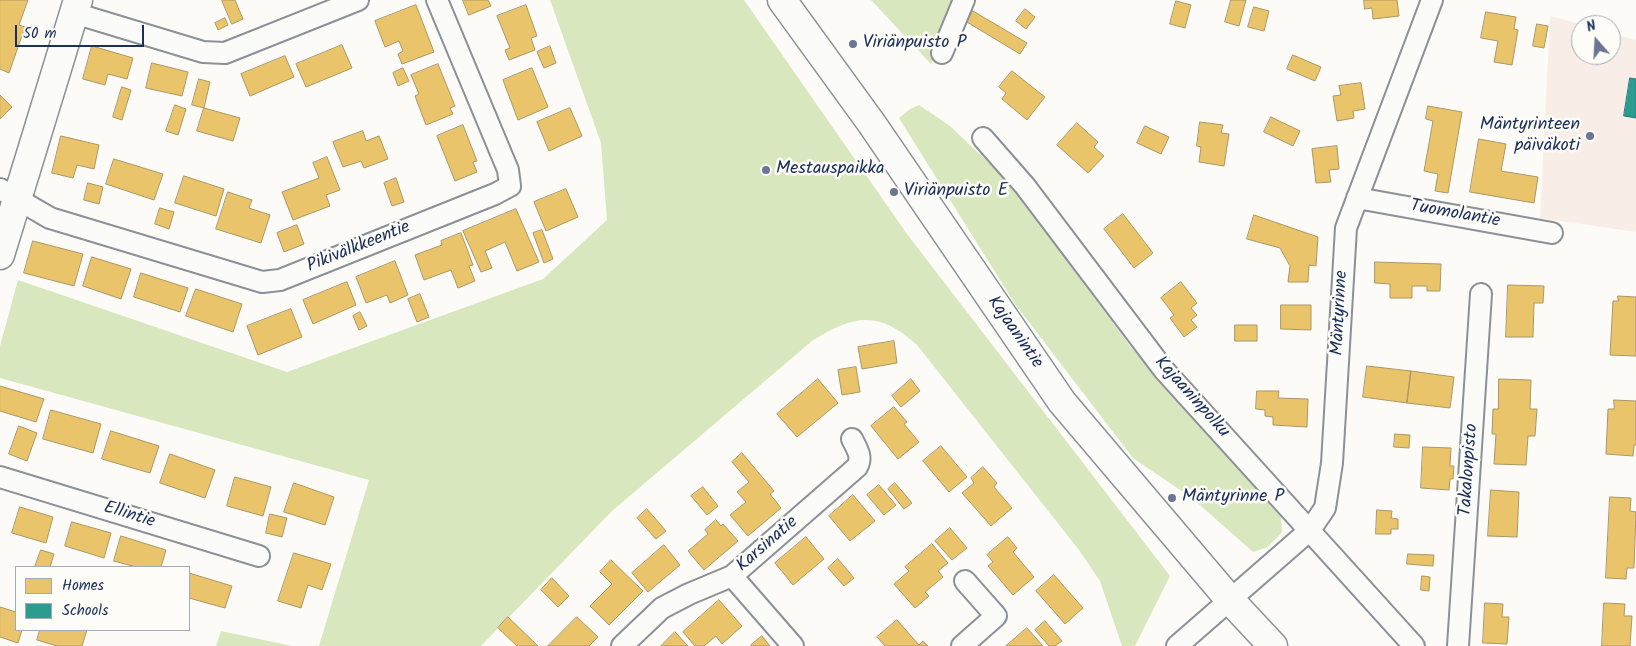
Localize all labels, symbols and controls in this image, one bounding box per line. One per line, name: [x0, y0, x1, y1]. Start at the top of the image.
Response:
scale bar: [18, 15, 146, 47]
north arrow: [1571, 15, 1621, 65]
text: N: [1584, 15, 1599, 39]
text: 50 m: [23, 22, 57, 46]
place label: Viriänpuisto P: [863, 33, 967, 55]
marker: Viriänpuisto P: [847, 38, 859, 50]
place label: Mäntyrinteen päiväkoti: [1480, 115, 1580, 158]
marker: Mäntyrinteen päiväkoti: [1584, 130, 1596, 142]
place label: Mestauspaikka: [776, 159, 884, 181]
marker: Mestauspaikka: [760, 164, 772, 176]
place label: Viriänpuisto E: [904, 181, 1008, 203]
marker: Viriänpuisto E: [888, 186, 900, 198]
street label: Tuomolantie: [1408, 196, 1502, 234]
street label: Pikivälkkeentie: [304, 218, 414, 278]
street label: Mäntyrinne: [1328, 270, 1354, 356]
street label: Kajaanintie: [981, 293, 1047, 373]
street label: Kajaaninpolku: [1149, 353, 1233, 443]
street label: Takalonpisto: [1456, 423, 1484, 517]
place label: Mäntyrinne P: [1182, 487, 1284, 509]
marker: Mäntyrinne P: [1166, 492, 1178, 504]
street label: Ellintie: [101, 498, 157, 534]
street label: Karsinatie: [733, 512, 803, 578]
legend: [15, 566, 190, 631]
text: Homes: [62, 574, 104, 598]
text: Schools: [62, 599, 108, 623]

